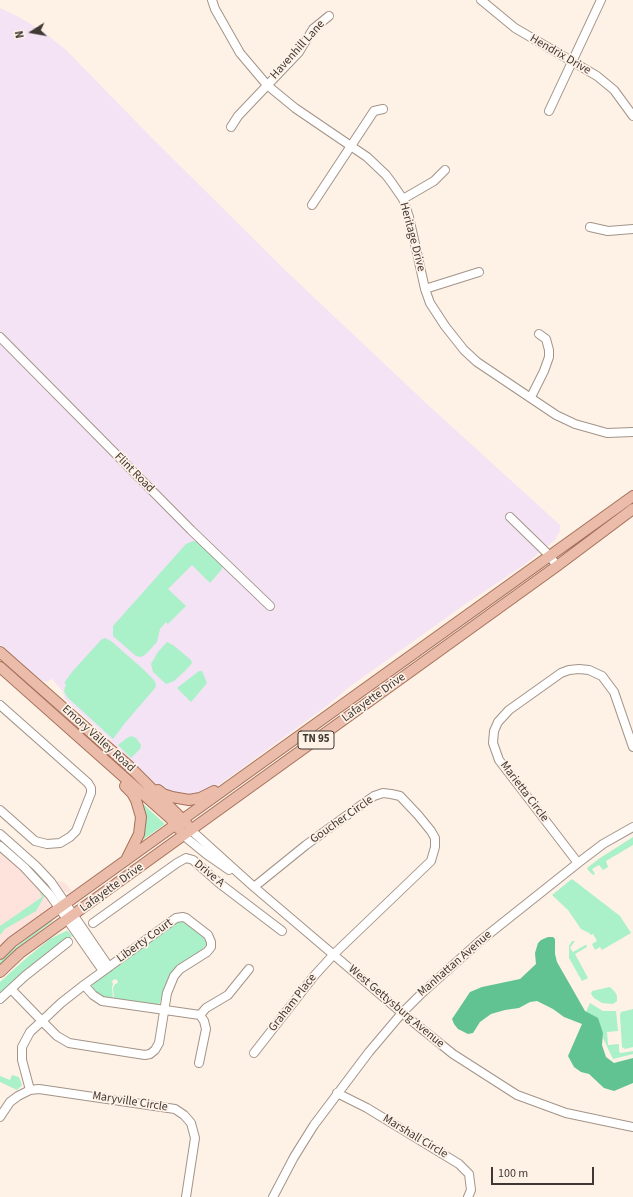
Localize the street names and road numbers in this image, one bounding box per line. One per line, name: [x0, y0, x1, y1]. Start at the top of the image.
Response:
street label: Havenhill Lane: [268, 18, 328, 82]
street label: Hendrix Drive: [527, 32, 593, 78]
street label: Heritage Drive: [396, 201, 428, 273]
street label: Flint Road: [111, 450, 157, 496]
street label: Lafayette Drive: [340, 670, 408, 726]
street label: Emory Valley Road: [59, 703, 137, 775]
road number: TN 95: [298, 731, 334, 749]
street label: Marietta Circle: [497, 759, 551, 825]
street label: Goucher Circle: [308, 793, 376, 847]
street label: Drive A: [191, 857, 227, 891]
street label: Lafayette Drive: [78, 860, 146, 916]
street label: Liberty Court: [114, 916, 176, 966]
street label: Manhattan Avenue: [415, 928, 495, 1000]
street label: West Gettysburg Avenue: [345, 963, 447, 1051]
street label: Graham Place: [266, 971, 320, 1035]
street label: Maryville Circle: [91, 1089, 169, 1115]
street label: Marshall Circle: [380, 1112, 450, 1162]

